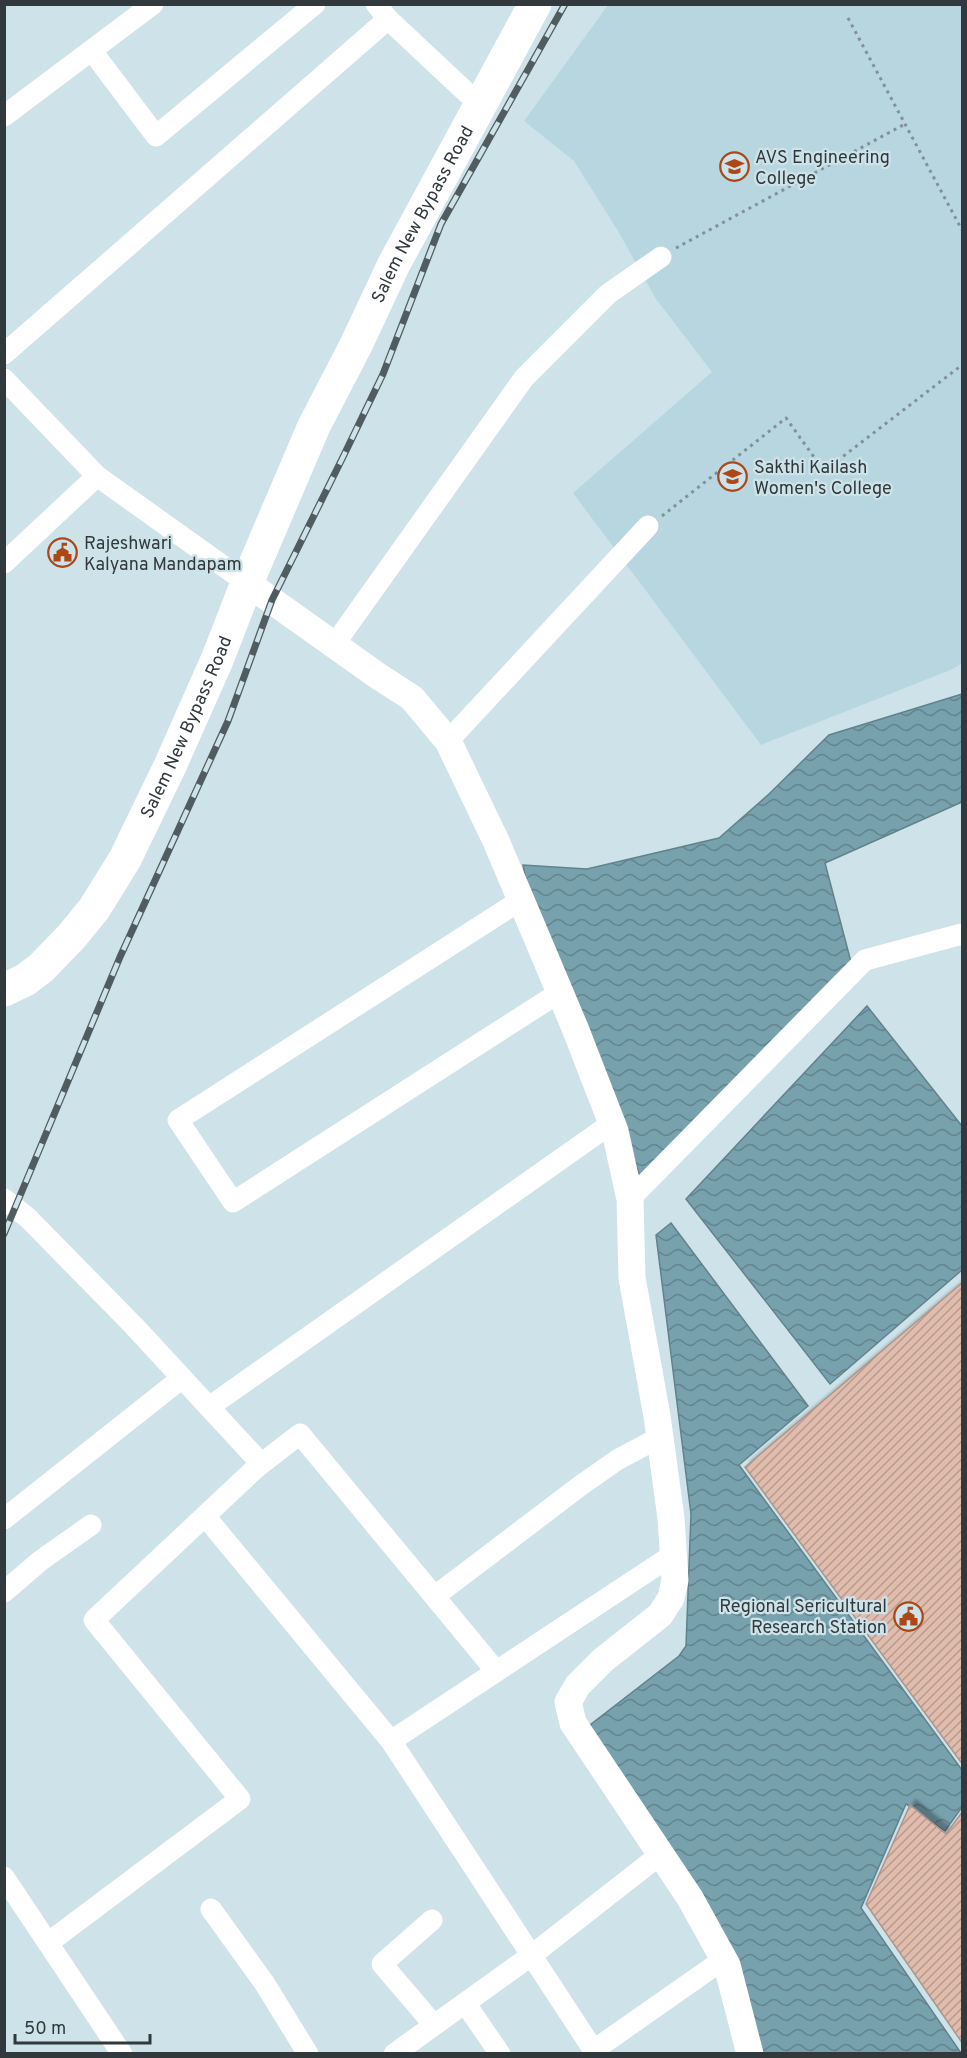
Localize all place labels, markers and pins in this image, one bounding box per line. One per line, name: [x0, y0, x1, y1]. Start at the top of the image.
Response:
place label: AVS Engineering College: [755, 147, 890, 191]
school or university icon: AVS Engineering College: [718, 151, 750, 183]
place label: Sakthi Kailash Women's College: [754, 457, 892, 501]
school or university icon: Sakthi Kailash Women's College: [717, 461, 749, 493]
place label: Rajeshwari Kalyana Mandapam: [84, 533, 242, 577]
public building icon: Rajeshwari Kalyana Mandapam: [47, 537, 79, 569]
place label: Regional Sericultural Research Station: [719, 1596, 887, 1640]
public building icon: Regional Sericultural Research Station: [892, 1600, 924, 1632]

